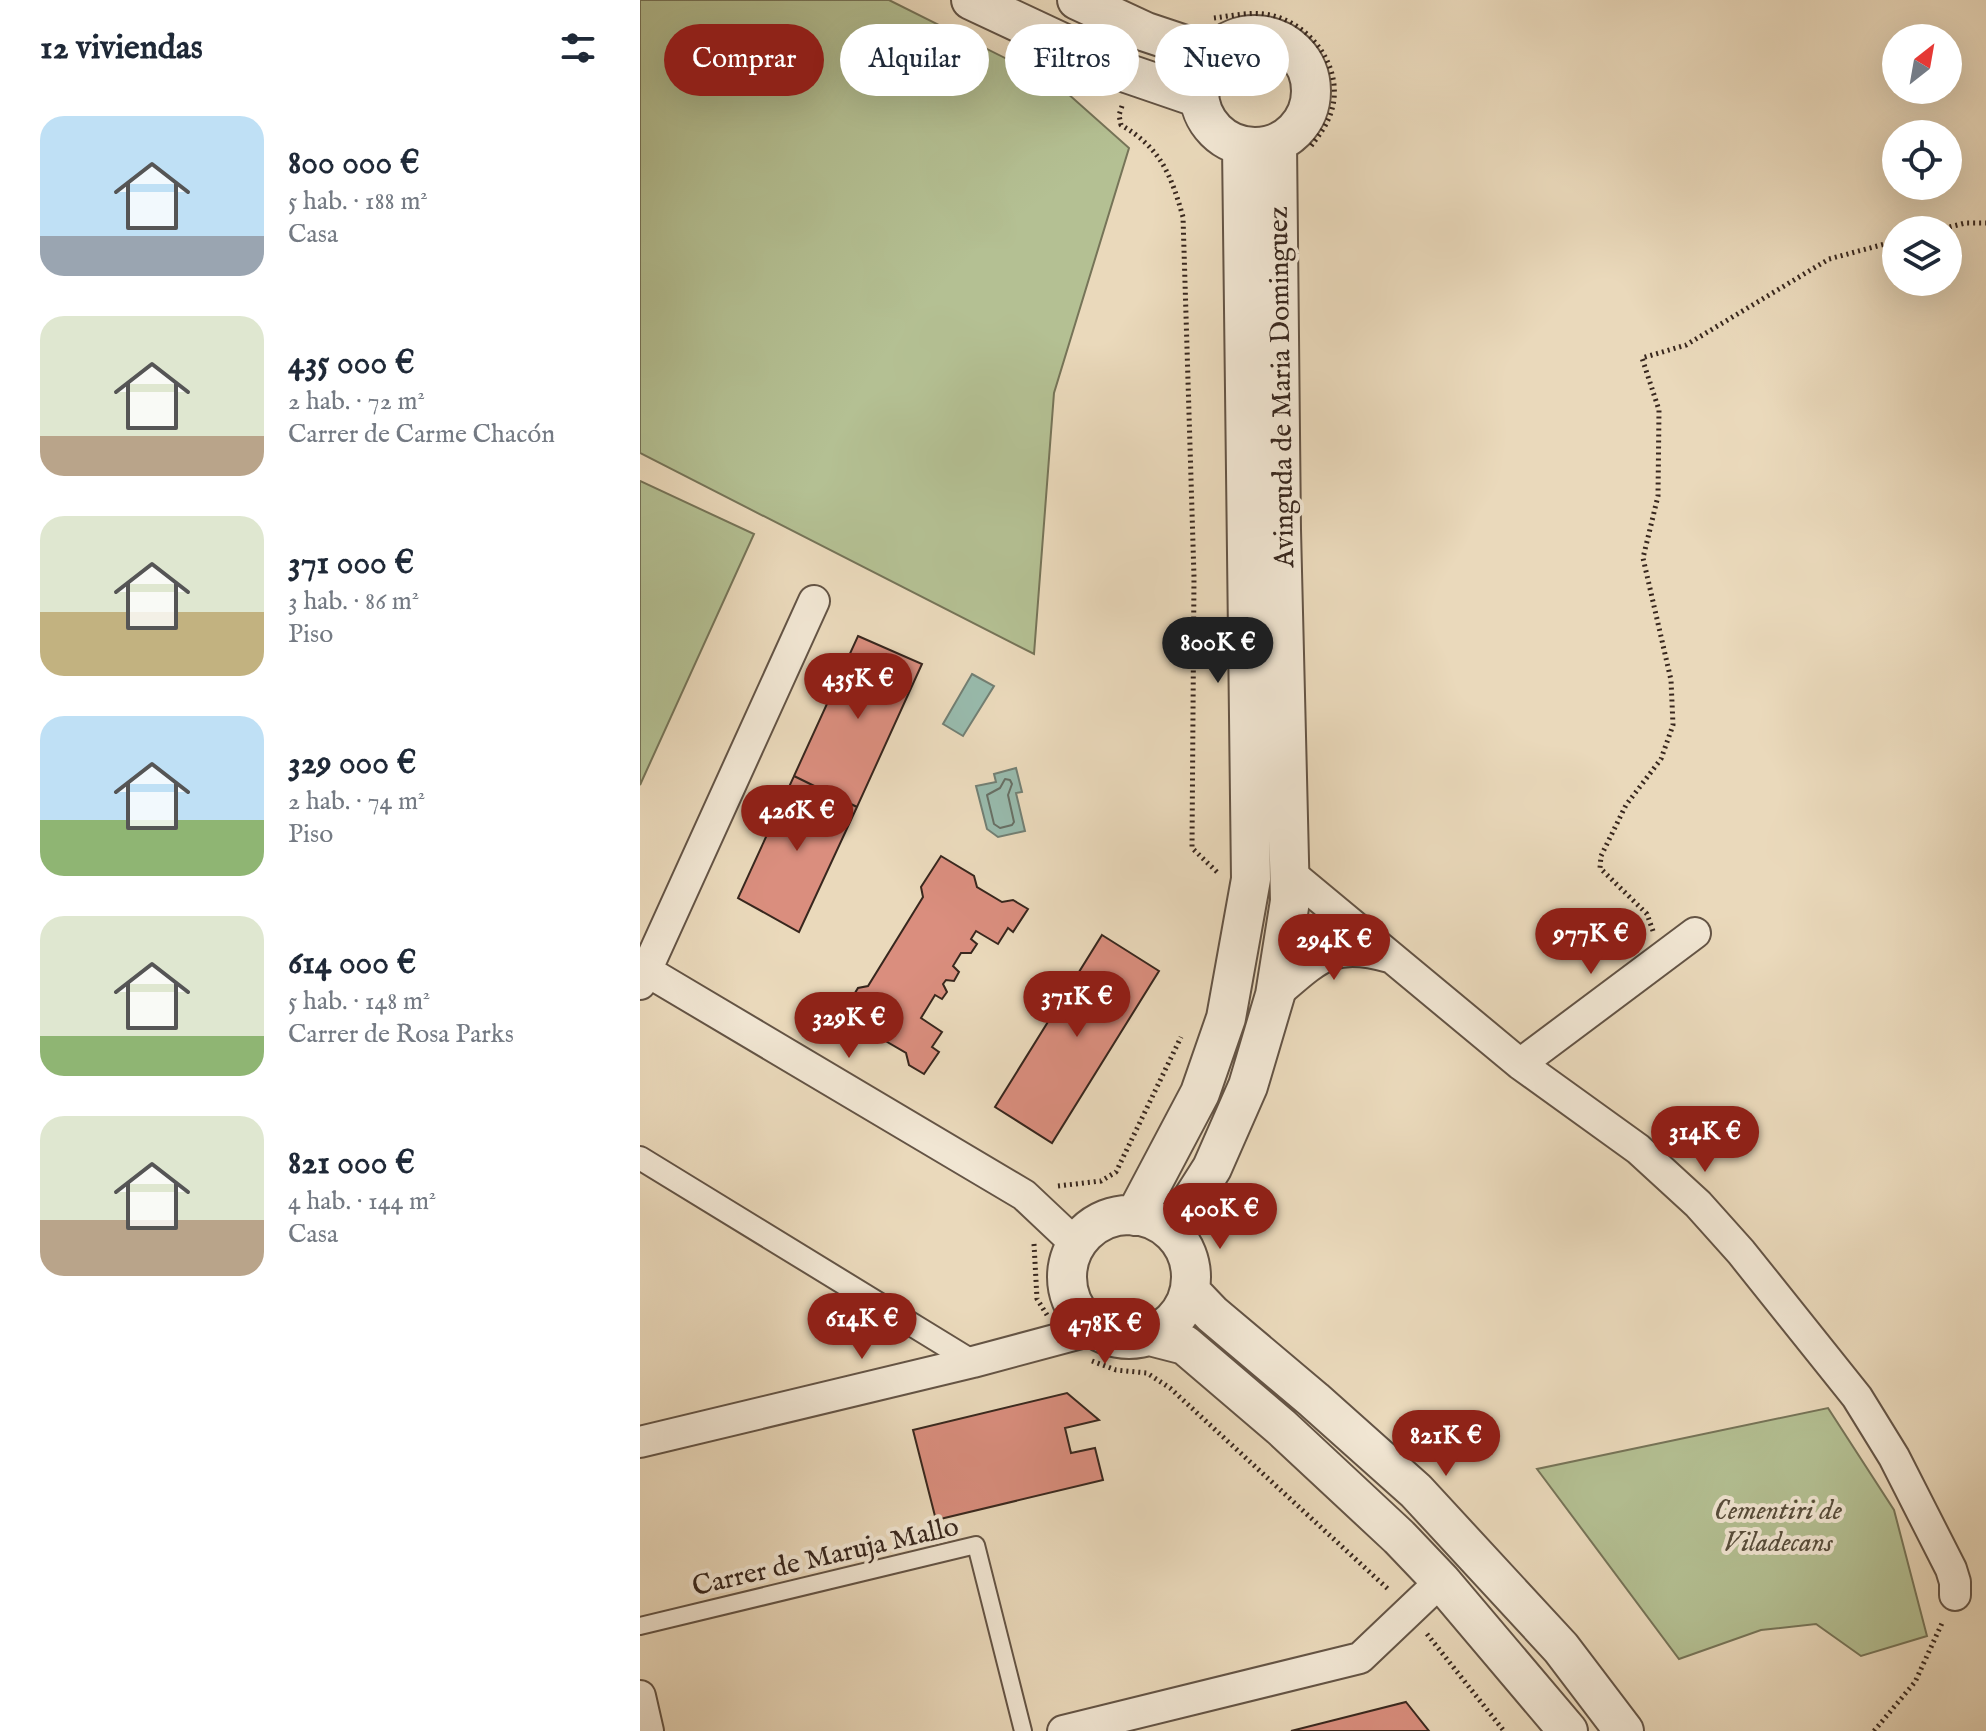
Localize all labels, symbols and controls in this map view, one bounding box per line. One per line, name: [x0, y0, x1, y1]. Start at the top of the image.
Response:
chip: Comprar: [664, 24, 824, 96]
chip: Alquilar: [840, 24, 989, 96]
chip: Filtros: [1005, 24, 1139, 96]
chip: Nuevo: [1155, 24, 1289, 96]
north arrow: [1882, 24, 1962, 104]
map controls: [1882, 24, 1962, 296]
icon: filters: [556, 26, 600, 70]
text: 12 viviendas: [40, 27, 203, 70]
button: locate: [1882, 120, 1962, 200]
text: 800 000 €: [288, 142, 420, 185]
icon: home: [104, 148, 200, 244]
text: 5 hab. · 188 m²: [288, 185, 428, 218]
street label: Avinguda de Maria Dominguez: [1262, 206, 1303, 569]
button: layers: [1882, 216, 1962, 296]
text: Casa: [288, 218, 338, 251]
text: 435 000 €: [288, 342, 415, 385]
icon: home: [104, 348, 200, 444]
text: 2 hab. · 72 m²: [288, 385, 425, 418]
text: Carrer de Carme Chacón: [288, 418, 555, 451]
text: 371 000 €: [288, 542, 414, 585]
icon: home: [104, 548, 200, 644]
text: 3 hab. · 86 m²: [288, 585, 419, 618]
pin: 800K €: [1153, 617, 1283, 685]
text: Piso: [288, 618, 333, 651]
text: 800K €: [1180, 626, 1256, 659]
pin: 435K €: [793, 653, 923, 721]
text: 435K €: [822, 662, 894, 695]
text: 329 000 €: [288, 742, 416, 785]
icon: home: [104, 748, 200, 844]
text: 2 hab. · 74 m²: [288, 785, 425, 818]
pin: 426K €: [732, 785, 862, 853]
text: 426K €: [759, 794, 835, 827]
text: Piso: [288, 818, 333, 851]
pin: 977K €: [1526, 908, 1656, 976]
pin: 294K €: [1269, 914, 1399, 982]
text: 977K €: [1553, 917, 1629, 950]
text: 294K €: [1296, 923, 1372, 956]
text: 614 000 €: [288, 942, 416, 985]
icon: home: [104, 948, 200, 1044]
pin: 371K €: [1012, 971, 1142, 1039]
text: 371K €: [1041, 980, 1113, 1013]
text: 5 hab. · 148 m²: [288, 985, 430, 1018]
pin: 329K €: [784, 992, 914, 1060]
text: 329K €: [813, 1001, 885, 1034]
text: Carrer de Rosa Parks: [288, 1018, 514, 1051]
pin: 314K €: [1640, 1106, 1770, 1174]
text: 314K €: [1669, 1115, 1741, 1148]
text: 821 000 €: [288, 1142, 415, 1185]
icon: home: [104, 1148, 200, 1244]
pin: 400K €: [1155, 1183, 1285, 1251]
text: 4 hab. · 144 m²: [288, 1185, 436, 1218]
text: 400K €: [1181, 1192, 1259, 1225]
text: Casa: [288, 1218, 338, 1251]
pin: 614K €: [797, 1293, 927, 1361]
pin: 478K €: [1040, 1298, 1170, 1366]
text: 614K €: [826, 1302, 898, 1335]
text: 478K €: [1068, 1307, 1142, 1340]
pin: 821K €: [1381, 1410, 1511, 1478]
text: 821K €: [1410, 1419, 1482, 1452]
park label: Cementiri de Viladecans: [1714, 1494, 1843, 1561]
street label: Carrer de Maruja Mallo: [689, 1510, 962, 1605]

